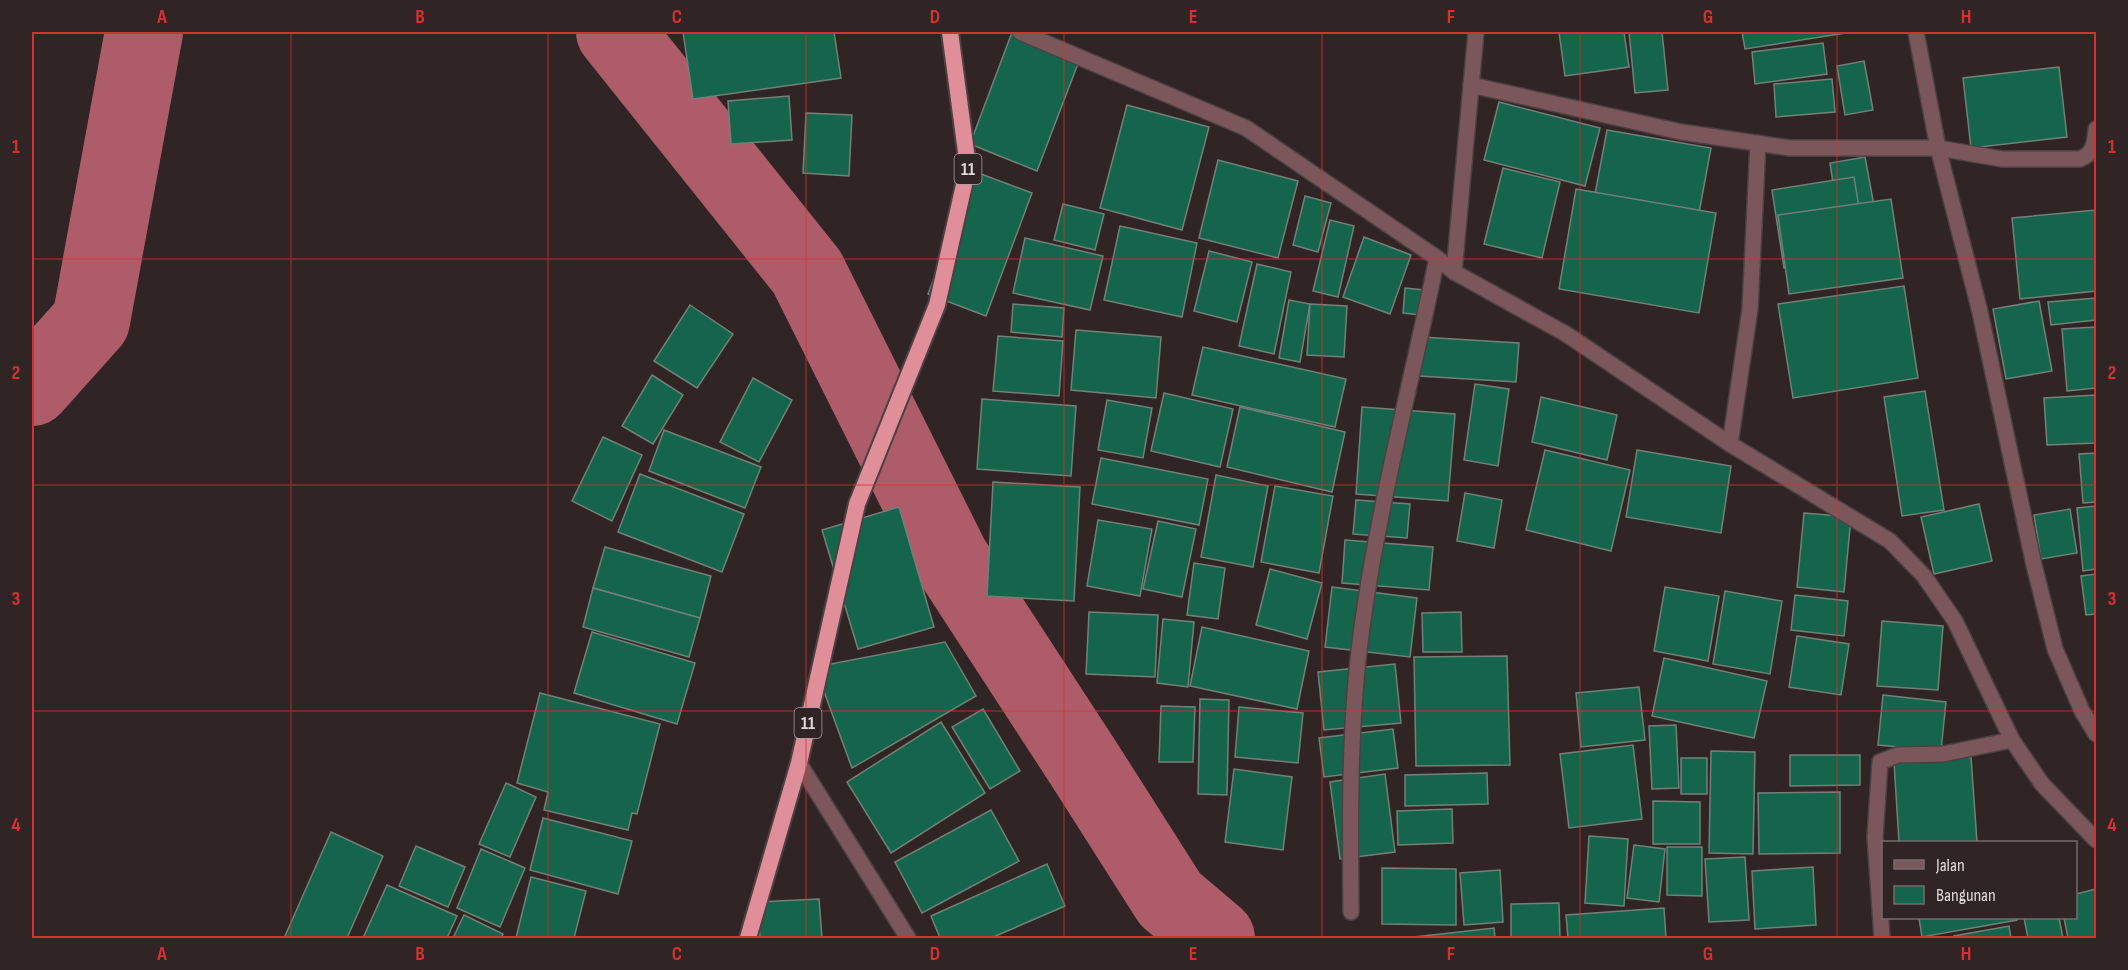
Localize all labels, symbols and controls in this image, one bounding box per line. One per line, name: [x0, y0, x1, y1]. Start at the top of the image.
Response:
text: A: [156, 5, 167, 29]
text: B: [415, 5, 425, 29]
text: C: [672, 5, 682, 29]
text: D: [930, 5, 940, 29]
text: E: [1189, 5, 1197, 29]
text: F: [1447, 5, 1455, 29]
text: G: [1703, 5, 1713, 29]
text: H: [1961, 5, 1971, 29]
text: 1: [12, 135, 20, 159]
text: 1: [2108, 135, 2116, 159]
road number: 11: [954, 154, 982, 184]
text: 2: [12, 361, 20, 385]
text: 2: [2108, 361, 2116, 385]
text: 3: [12, 587, 21, 611]
text: 3: [2108, 587, 2117, 611]
road number: 11: [794, 708, 822, 738]
text: 4: [11, 813, 21, 837]
text: 4: [2107, 813, 2117, 837]
legend: [1882, 841, 2077, 919]
text: Jalan: [1935, 855, 1965, 876]
text: Bangunan: [1936, 885, 1996, 906]
text: A: [156, 942, 167, 966]
text: B: [415, 942, 425, 966]
text: C: [672, 942, 682, 966]
text: D: [930, 942, 940, 966]
text: E: [1189, 942, 1197, 966]
text: F: [1447, 942, 1455, 966]
text: G: [1703, 942, 1713, 966]
text: H: [1961, 942, 1971, 966]

